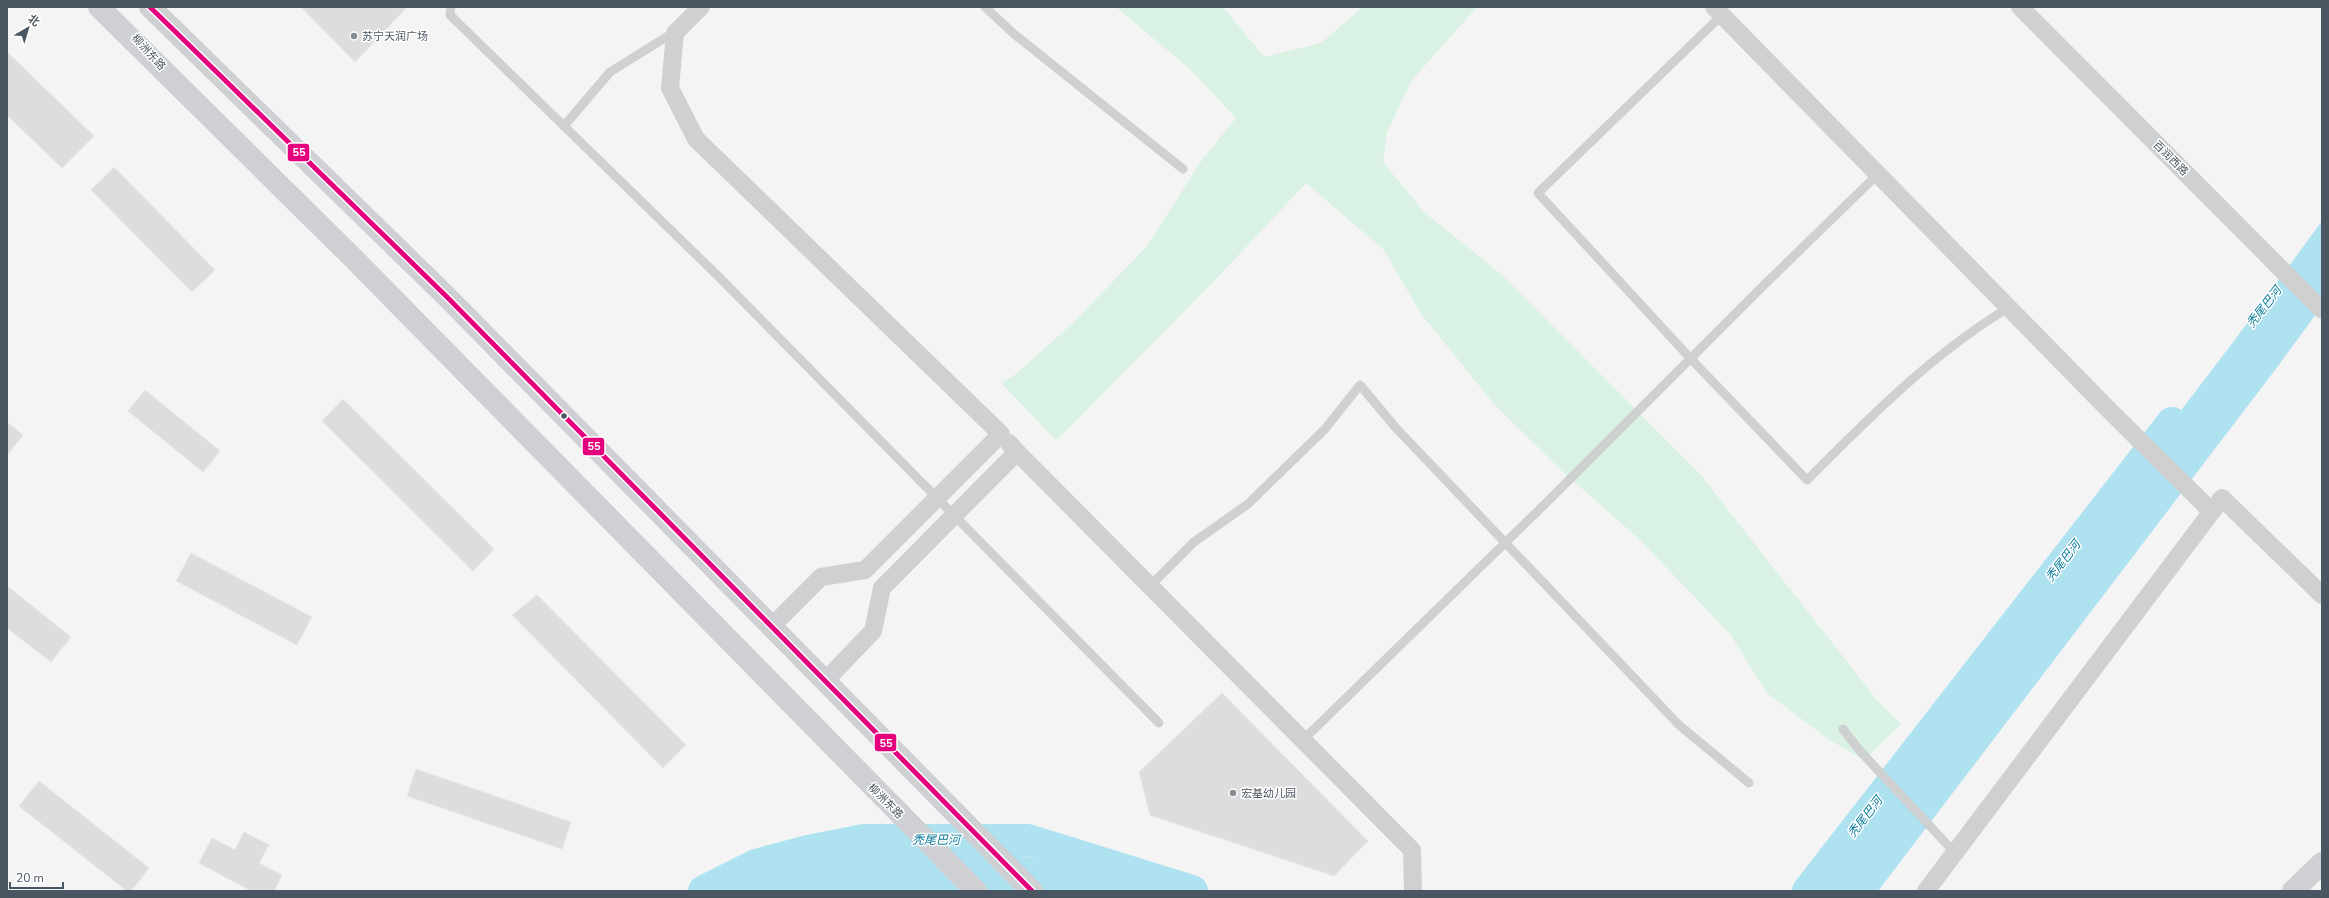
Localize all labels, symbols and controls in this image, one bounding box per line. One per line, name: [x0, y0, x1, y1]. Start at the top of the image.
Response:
north arrow: [8, 8, 48, 48]
text: 北: [25, 11, 43, 30]
place label: 苏宁天润广场: [362, 29, 428, 44]
street label: 柳洲东路: [128, 31, 169, 74]
marker: 苏宁天润广场: [349, 31, 359, 41]
street label: 百润西路: [2150, 137, 2192, 179]
line badge: 55: [287, 143, 310, 162]
text: 55: [292, 145, 306, 160]
water label: 秃尾巴河: [2243, 282, 2286, 331]
unlabelled marker: [559, 411, 569, 421]
line badge: 55: [582, 437, 605, 456]
text: 55: [587, 439, 601, 454]
water label: 秃尾巴河: [2042, 536, 2085, 585]
line badge: 55: [874, 733, 897, 752]
text: 55: [879, 736, 893, 751]
street label: 柳洲东路: [865, 780, 907, 822]
place label: 宏基幼儿园: [1241, 786, 1296, 801]
marker: 宏基幼儿园: [1228, 788, 1238, 798]
water label: 秃尾巴河: [1844, 792, 1887, 841]
water label: 秃尾巴河: [912, 832, 962, 848]
scale bar: [10, 864, 63, 890]
text: 20 m: [16, 870, 44, 886]

